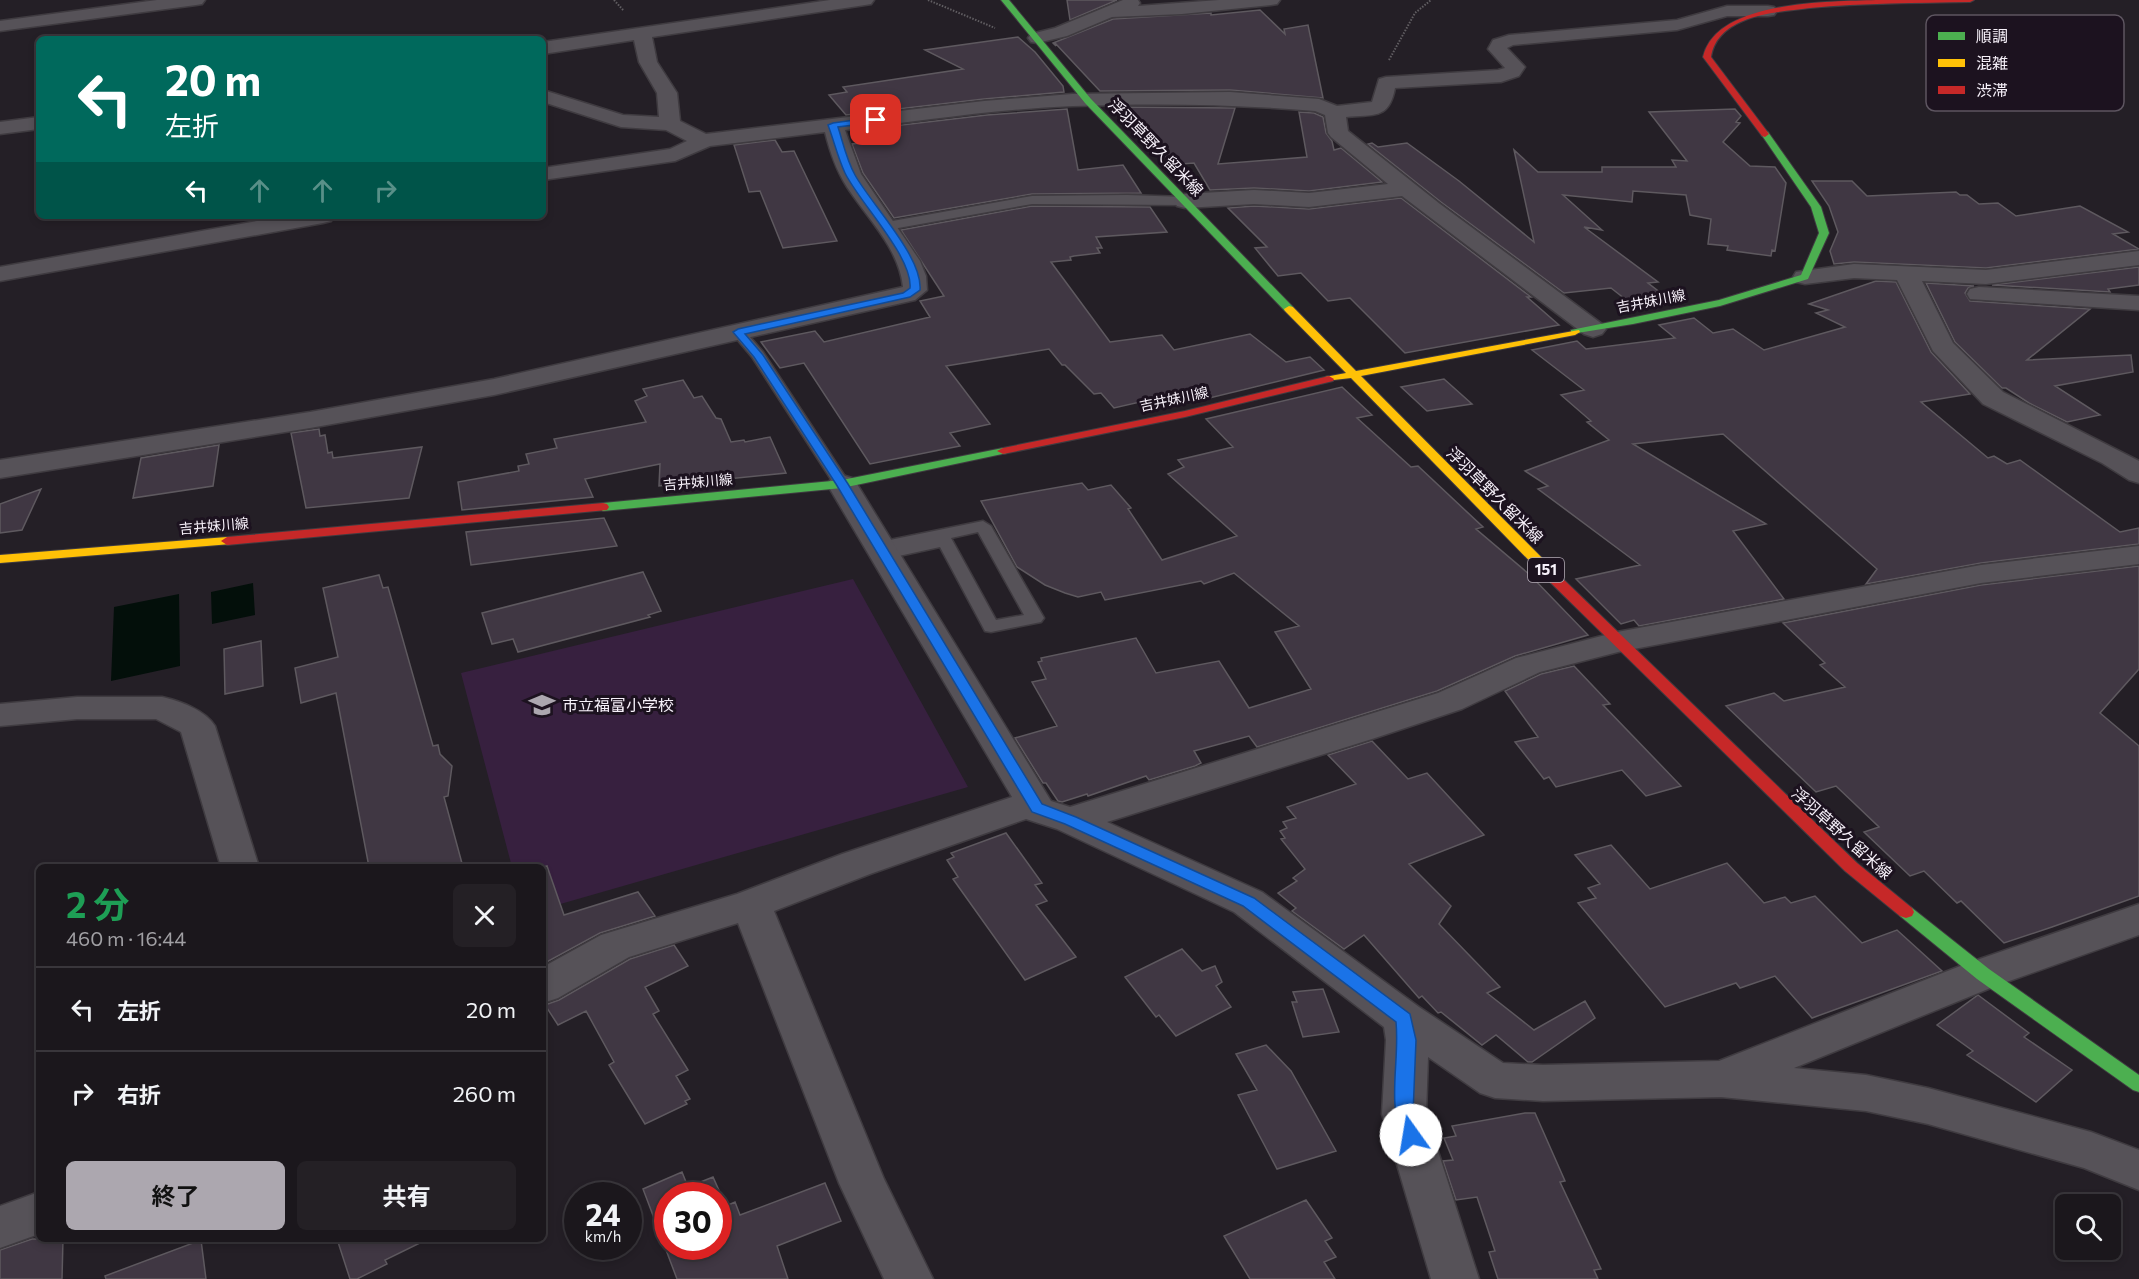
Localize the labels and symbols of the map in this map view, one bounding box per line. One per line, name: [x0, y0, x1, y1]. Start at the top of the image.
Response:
legend: [1926, 15, 2124, 111]
text: 順調: [1976, 26, 2008, 45]
text: 混雑: [1976, 53, 2008, 72]
text: 渋滞: [1976, 80, 2008, 99]
pin: [850, 94, 901, 145]
street label: 浮羽草野久留米線: [1105, 94, 1208, 199]
street label: 吉井妹川線: [1615, 285, 1687, 316]
street label: 吉井妹川線: [1138, 383, 1210, 414]
street label: 浮羽草野久留米線: [1443, 443, 1547, 547]
street label: 吉井妹川線: [662, 470, 734, 493]
street label: 吉井妹川線: [178, 514, 250, 537]
road number: 151: [1528, 558, 1564, 582]
school or university icon: 市立福富小学校: [527, 690, 557, 720]
place label: 市立福富小学校: [562, 695, 674, 714]
street label: 浮羽草野久留米線: [1788, 783, 1896, 883]
position arrow: [1379, 1103, 1443, 1167]
speed limit sign: 30: [654, 1182, 732, 1260]

